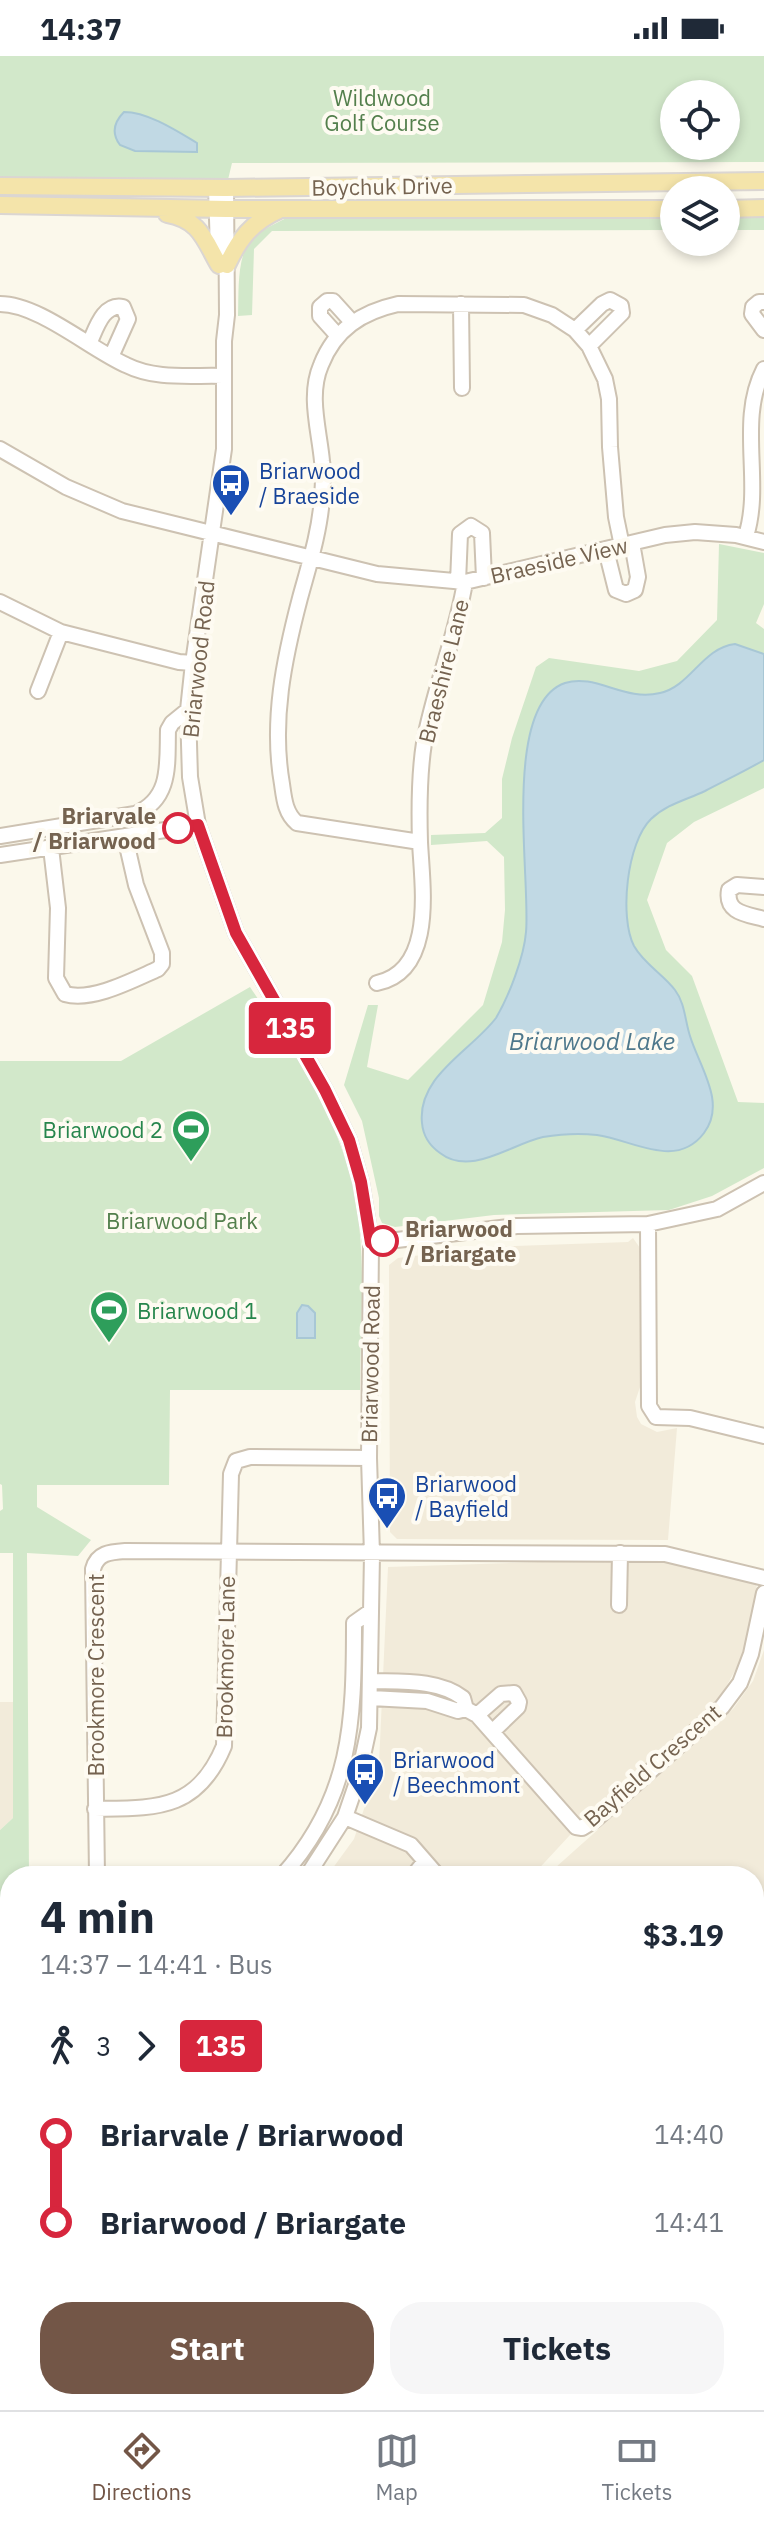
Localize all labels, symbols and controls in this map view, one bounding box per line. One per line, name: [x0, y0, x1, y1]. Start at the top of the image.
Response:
text: 14:37: [40, 9, 122, 48]
map controls: [660, 80, 740, 256]
button: locate: [660, 80, 740, 160]
park label: Wildwood Golf Course: [324, 83, 440, 137]
street label: Boychuk Drive: [311, 170, 453, 202]
button: layers: [660, 176, 740, 256]
place label: Briarwood / Braeside: [259, 456, 361, 510]
bus stop icon: Briarwood / Braeside: [210, 462, 252, 517]
street label: Braeside View: [487, 530, 631, 590]
street label: Briarwood Road: [175, 579, 221, 739]
street label: Braeshire Lane: [411, 596, 475, 746]
place label: Briarvale / Briarwood: [33, 801, 156, 855]
marker: Briarvale / Briarwood: [163, 813, 193, 843]
line badge: 135: [244, 1002, 336, 1054]
text: 135: [265, 1009, 315, 1046]
water label: Briarwood Lake: [509, 1025, 675, 1057]
sports icon: Briarwood 2: [170, 1108, 212, 1163]
place label: Briarwood 2: [43, 1115, 163, 1144]
park label: Briarwood Park: [106, 1206, 258, 1235]
place label: Briarwood / Briargate: [405, 1214, 516, 1268]
marker: Briarwood / Briargate: [368, 1226, 398, 1256]
street label: Briarwood Road: [354, 1285, 386, 1443]
sports icon: Briarwood 1: [88, 1289, 130, 1344]
place label: Briarwood 1: [137, 1296, 257, 1325]
place label: Briarwood / Bayfield: [415, 1469, 517, 1523]
bus stop icon: Briarwood / Bayfield: [366, 1475, 408, 1530]
street label: Brookmore Crescent: [81, 1574, 110, 1776]
street label: Brookmore Lane: [209, 1575, 241, 1739]
street label: Bayfield Crescent: [577, 1697, 727, 1833]
place label: Briarwood / Beechmont: [393, 1745, 520, 1799]
bus stop icon: Briarwood / Beechmont: [344, 1751, 386, 1806]
text: 4 min: [40, 1888, 155, 1945]
text: $3.19: [643, 1915, 724, 1954]
text: 14:37 – 14:41 · Bus: [40, 1947, 273, 1981]
icon: walk: [40, 2024, 84, 2068]
icon: forward: [124, 2024, 168, 2068]
text: 135: [196, 2027, 246, 2064]
text: 3: [96, 2029, 112, 2063]
text: Briarvale / Briarwood: [100, 2115, 404, 2154]
text: 14:40: [654, 2117, 724, 2151]
text: Briarwood / Briargate: [100, 2203, 406, 2242]
text: 14:41: [654, 2205, 724, 2239]
button: Start: [40, 2302, 374, 2394]
button: Tickets: [390, 2302, 724, 2394]
tab: Directions: [91, 2429, 192, 2506]
tab: Map: [375, 2429, 419, 2506]
tab: Tickets: [602, 2429, 672, 2506]

